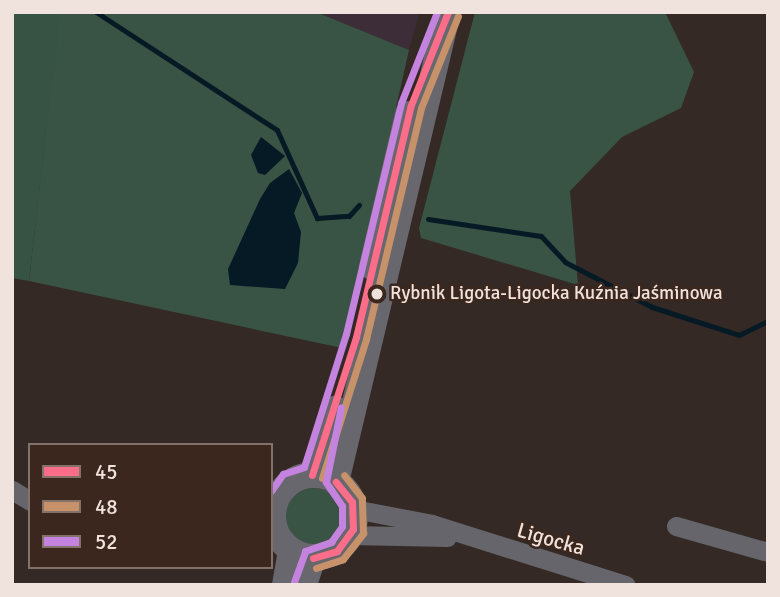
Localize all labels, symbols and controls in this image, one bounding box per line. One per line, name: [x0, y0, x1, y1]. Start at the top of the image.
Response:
place label: Rybnik Ligota-Ligocka Kuźnia Jaśminowa: [390, 283, 723, 305]
marker: Rybnik Ligota-Ligocka Kuźnia Jaśminowa: [370, 287, 384, 301]
legend: [28, 443, 273, 569]
text: 45: [95, 459, 118, 485]
text: 48: [95, 494, 118, 520]
street label: Ligocka: [514, 517, 588, 561]
text: 52: [95, 529, 118, 555]

